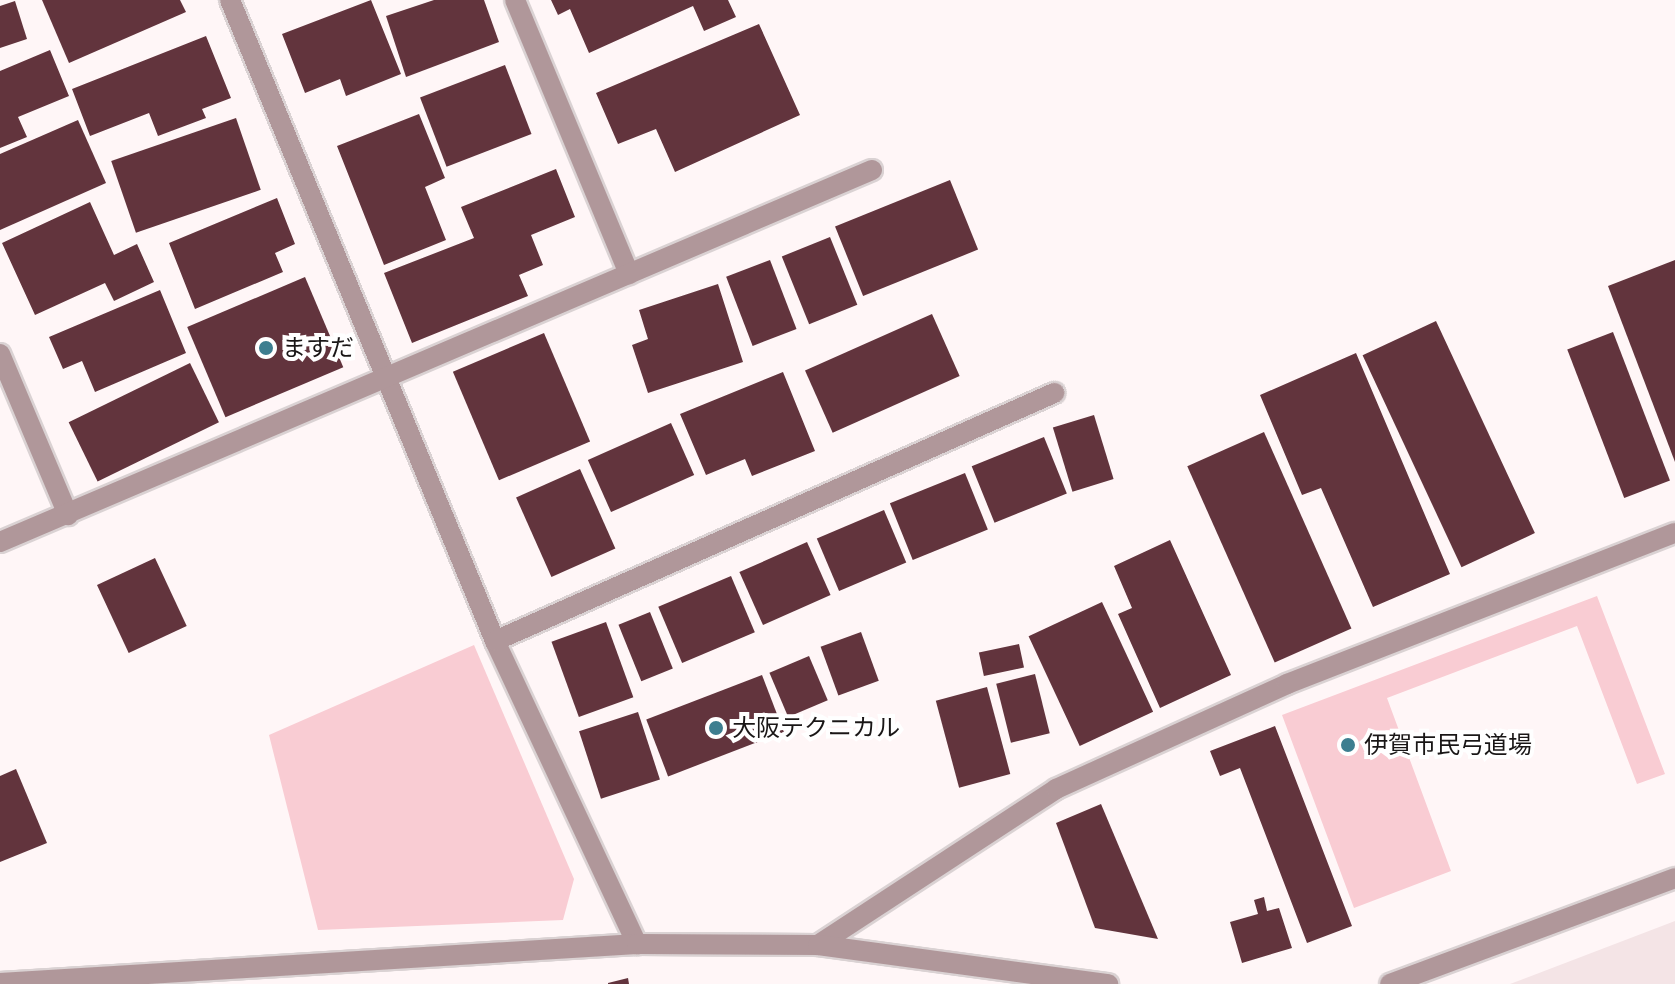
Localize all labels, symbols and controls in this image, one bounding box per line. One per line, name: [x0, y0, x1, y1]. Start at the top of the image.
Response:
place label: ますだ: [282, 334, 354, 362]
marker: ますだ: [257, 339, 275, 357]
place label: 大阪テクニカル: [732, 714, 900, 742]
marker: 大阪テクニカル: [707, 719, 725, 737]
place label: 伊賀市民弓道場: [1364, 731, 1532, 759]
marker: 伊賀市民弓道場: [1339, 736, 1357, 754]

